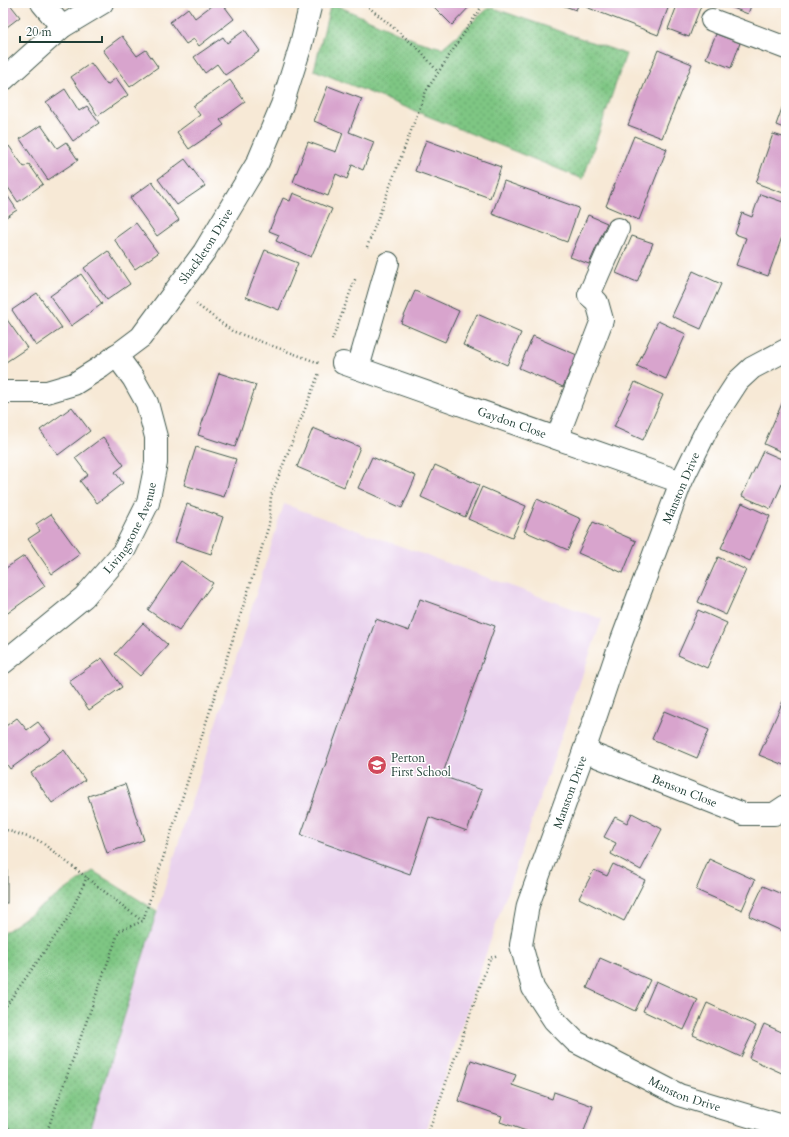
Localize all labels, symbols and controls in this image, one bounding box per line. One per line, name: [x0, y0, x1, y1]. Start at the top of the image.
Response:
scale bar: [20, 18, 102, 44]
text: 20 m: [26, 24, 53, 40]
street label: Shackleton Drive: [175, 205, 237, 287]
street label: Gaydon Close: [475, 403, 549, 442]
street label: Manston Drive: [659, 450, 703, 526]
street label: Livingstone Avenue: [100, 481, 160, 577]
place label: Perton First School: [391, 750, 451, 780]
street label: Manston Drive: [549, 753, 591, 831]
school or university icon: Perton First School: [366, 754, 388, 776]
street label: Benson Close: [649, 771, 720, 811]
street label: Manston Drive: [646, 1073, 723, 1115]

